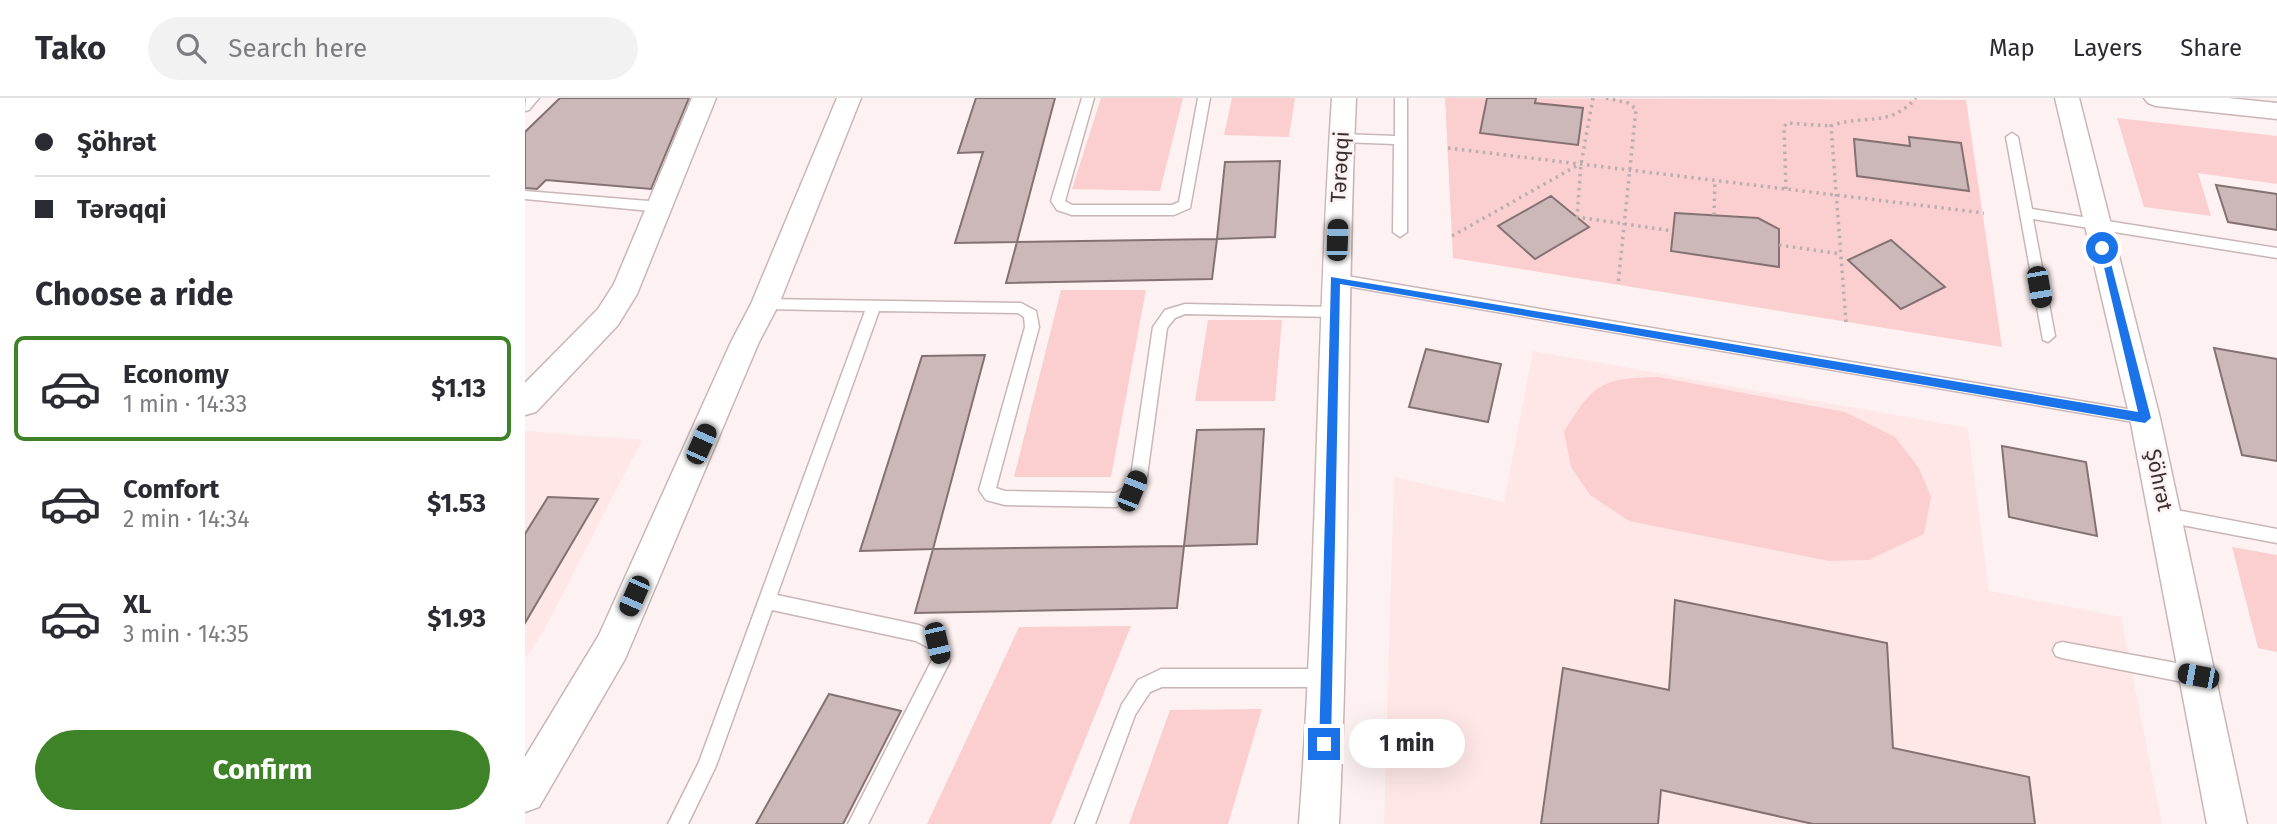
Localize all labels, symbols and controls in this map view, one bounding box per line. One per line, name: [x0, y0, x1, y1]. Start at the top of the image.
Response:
search box: [148, 17, 638, 80]
text: Tako: [35, 28, 106, 68]
icon: search: [172, 29, 210, 67]
text: Search here: [228, 33, 367, 64]
text: Map: [1989, 34, 2035, 62]
text: Layers: [2073, 34, 2142, 62]
text: Share: [2180, 34, 2242, 62]
text: Şöhrət: [77, 127, 156, 158]
street label: Tərəqqi: [1325, 131, 1355, 203]
text: Tərəqqi: [77, 194, 167, 225]
car: [1326, 219, 1349, 261]
route start: [2086, 232, 2118, 264]
car: [2026, 264, 2053, 310]
text: Choose a ride: [35, 275, 233, 313]
icon: car: [39, 357, 102, 420]
text: Economy: [123, 359, 229, 390]
text: $1.13: [431, 373, 486, 404]
text: 1 min · 14:33: [123, 390, 247, 418]
car: [683, 421, 720, 467]
street label: Şöhrət: [2140, 447, 2178, 514]
car: [1115, 468, 1150, 514]
icon: car: [39, 472, 102, 535]
text: Comfort: [123, 474, 219, 505]
text: $1.53: [427, 488, 486, 519]
text: 2 min · 14:34: [123, 505, 249, 533]
car: [616, 573, 653, 619]
icon: car: [39, 587, 102, 650]
text: XL: [123, 589, 151, 620]
text: $1.93: [427, 603, 486, 634]
text: 3 min · 14:35: [123, 620, 249, 648]
car: [923, 620, 952, 666]
car: [2176, 662, 2221, 690]
callout: 1 min: [1349, 720, 1464, 768]
route end: [1308, 728, 1340, 760]
text: 1 min: [1379, 729, 1435, 757]
button: Confirm: [35, 730, 490, 810]

